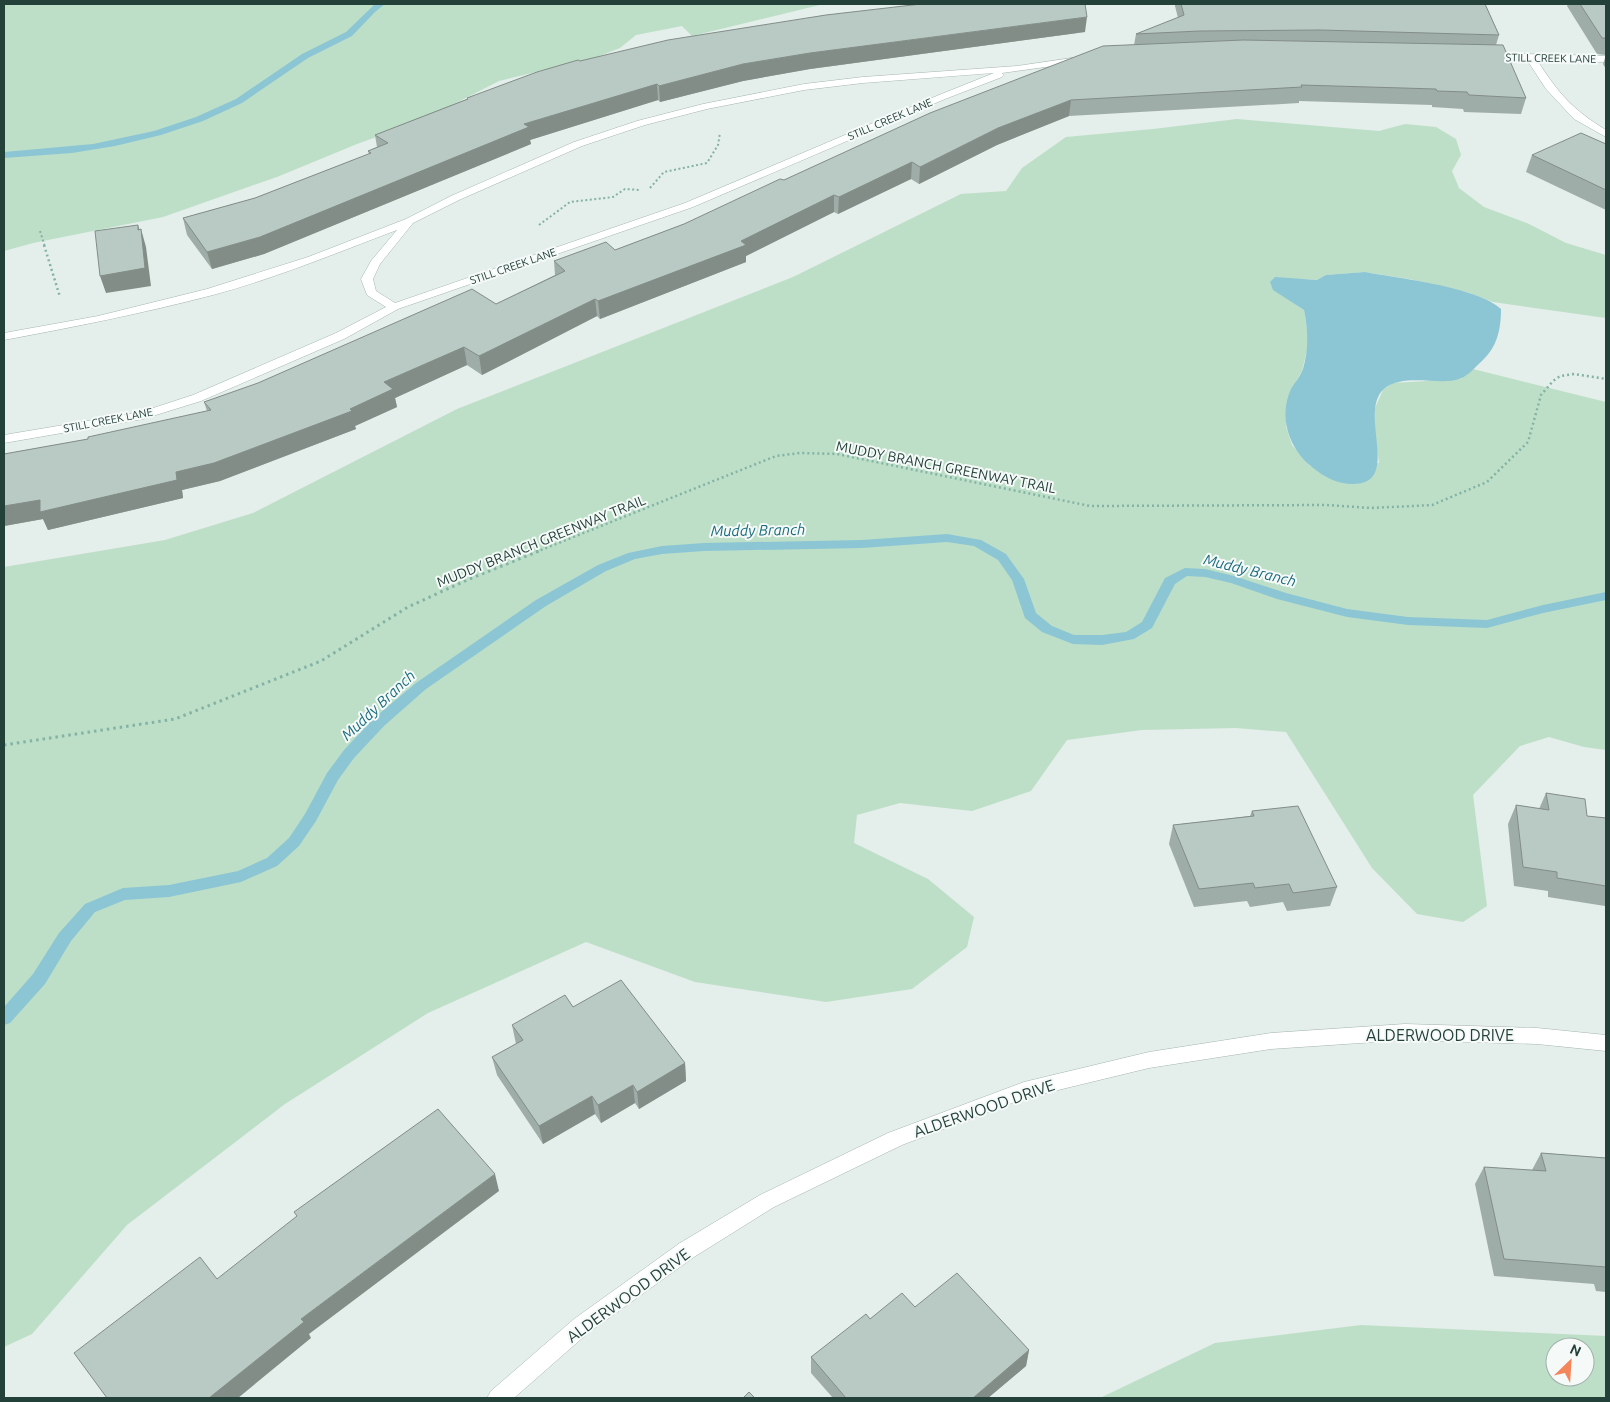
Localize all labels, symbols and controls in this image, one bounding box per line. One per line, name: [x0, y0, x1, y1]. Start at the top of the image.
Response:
street label: STILL CREEK LANE: [1506, 51, 1596, 65]
street label: STILL CREEK LANE: [846, 96, 934, 142]
street label: STILL CREEK LANE: [468, 246, 558, 286]
street label: STILL CREEK LANE: [62, 405, 154, 435]
street label: MUDDY BRANCH GREENWAY TRAIL: [835, 438, 1057, 496]
street label: MUDDY BRANCH GREENWAY TRAIL: [434, 492, 648, 590]
water label: Muddy Branch: [711, 521, 805, 539]
water label: Muddy Branch: [1202, 550, 1298, 590]
water label: Muddy Branch: [338, 667, 418, 743]
street label: ALDERWOOD DRIVE: [1366, 1026, 1514, 1044]
street label: ALDERWOOD DRIVE: [911, 1075, 1057, 1141]
street label: ALDERWOOD DRIVE: [563, 1244, 693, 1346]
north arrow: [1545, 1337, 1595, 1387]
text: N: [1567, 1341, 1584, 1360]

